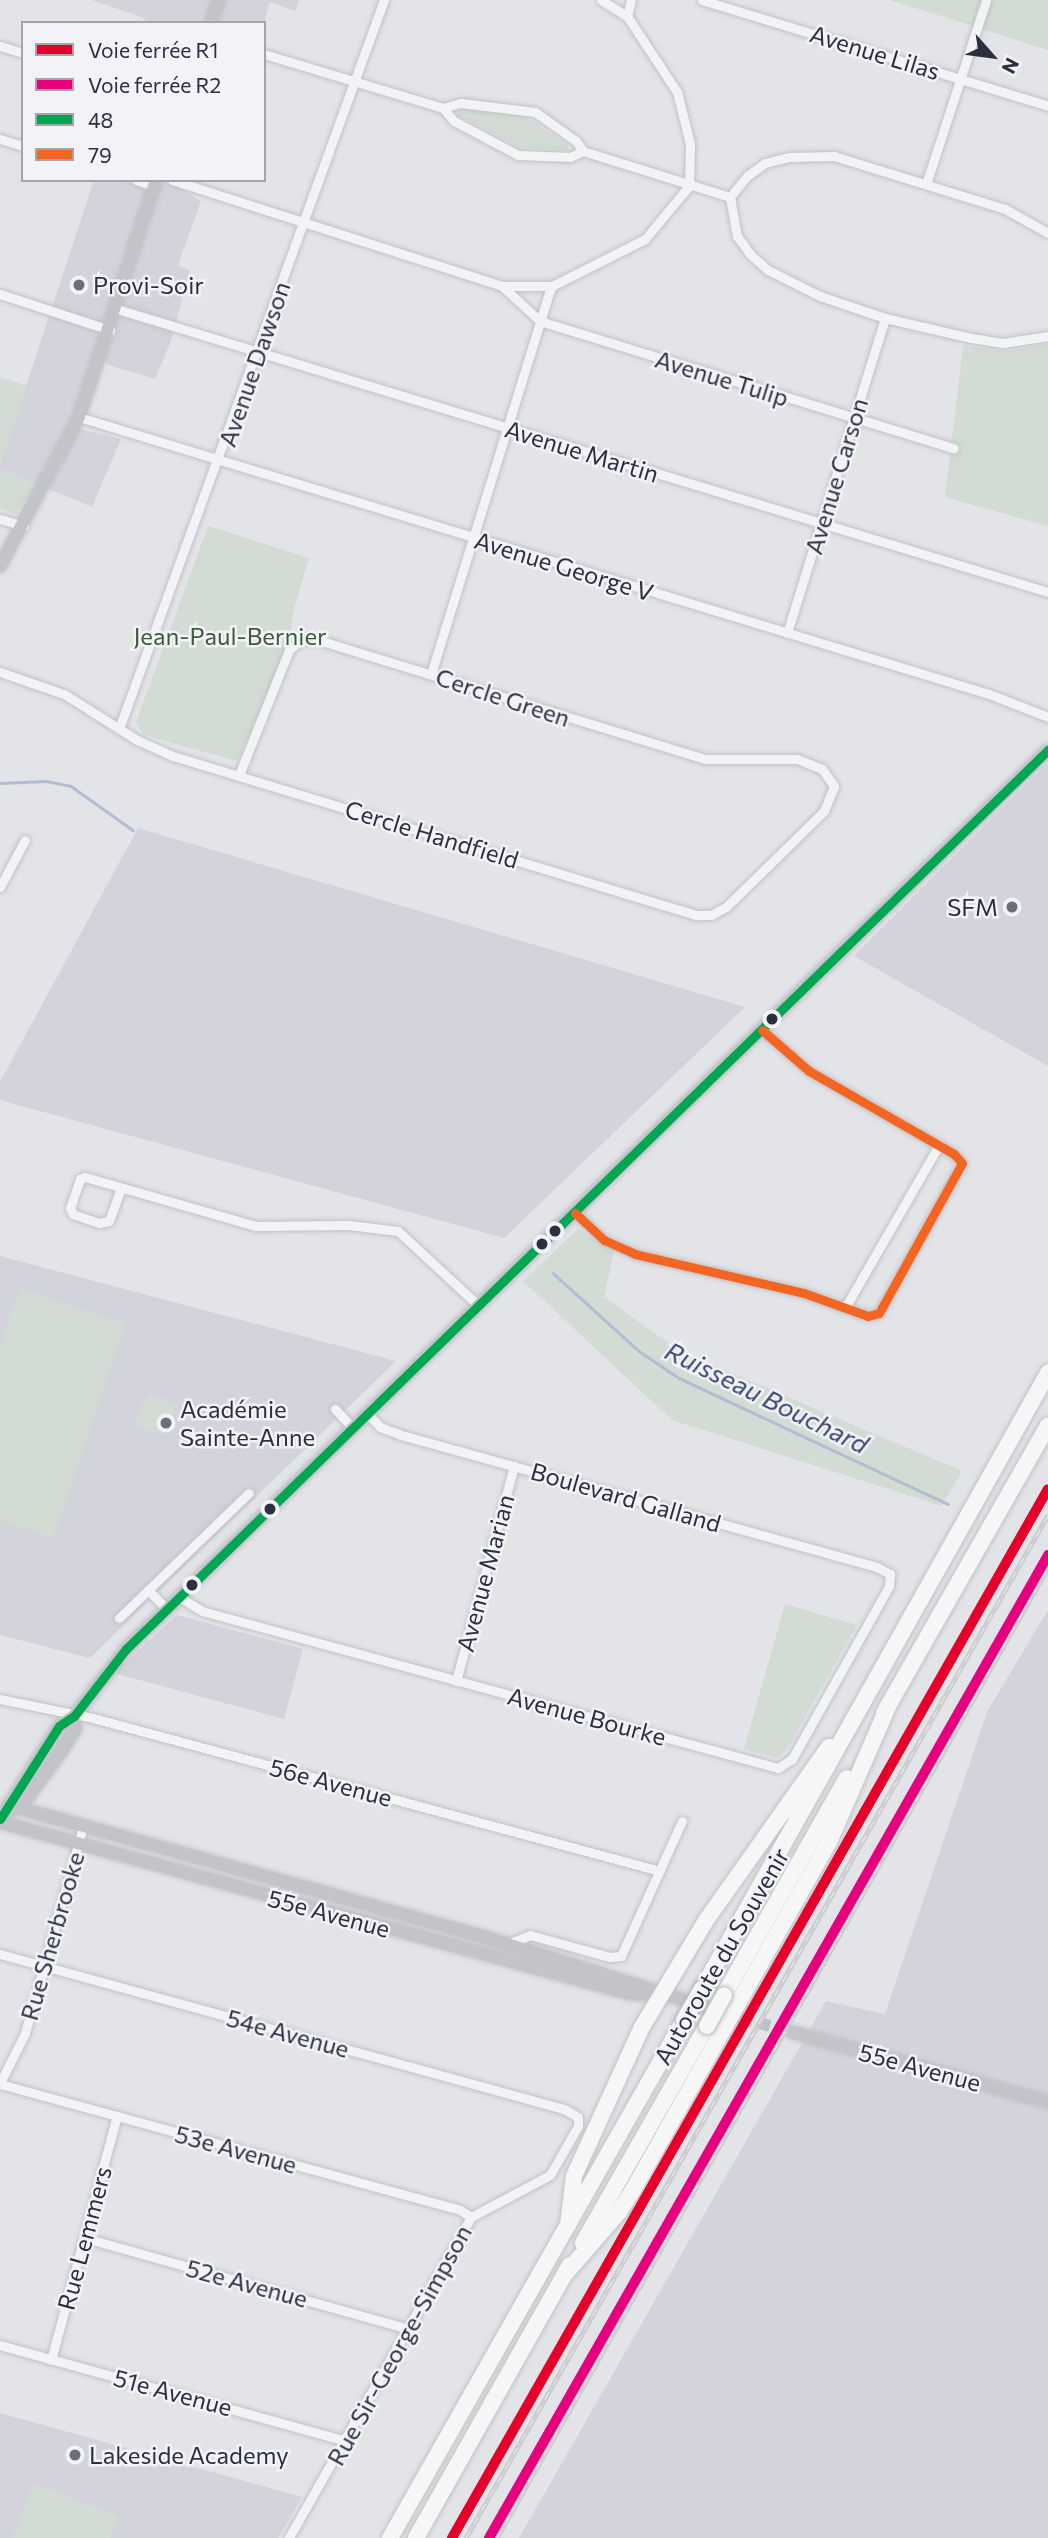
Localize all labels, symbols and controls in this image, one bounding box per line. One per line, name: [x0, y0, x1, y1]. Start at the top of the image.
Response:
street label: Avenue Lilas: [807, 19, 943, 85]
legend: [21, 21, 266, 182]
north arrow: [957, 21, 1027, 91]
text: Voie ferrée R1: [88, 37, 219, 62]
text: N: [997, 54, 1024, 78]
text: Voie ferrée R2: [88, 72, 221, 97]
text: 48: [88, 107, 113, 132]
text: 79: [88, 142, 112, 167]
place label: Provi-Soir: [93, 271, 204, 299]
marker: Provi-Soir: [71, 277, 87, 293]
street label: Avenue Dawson: [212, 278, 296, 450]
street label: Avenue Tulip: [652, 344, 792, 412]
street label: Avenue Carson: [799, 394, 873, 558]
street label: Avenue Martin: [502, 414, 662, 488]
street label: Avenue George V: [471, 525, 657, 607]
park label: Jean-Paul-Bernier: [133, 622, 327, 650]
street label: Cercle Green: [432, 662, 574, 732]
street label: Cercle Handfield: [342, 794, 522, 874]
place label: SFM: [947, 893, 998, 921]
marker: SFM: [1004, 899, 1020, 915]
unlabelled marker: [765, 1012, 779, 1026]
unlabelled marker: [548, 1224, 562, 1238]
unlabelled marker: [535, 1237, 549, 1251]
water label: Ruisseau Bouchard: [660, 1334, 874, 1460]
place label: Académie Sainte-Anne: [180, 1395, 315, 1451]
marker: Académie Sainte-Anne: [158, 1415, 174, 1431]
street label: Boulevard Galland: [528, 1456, 724, 1538]
street label: Avenue Marian: [450, 1491, 520, 1655]
unlabelled marker: [263, 1502, 277, 1516]
unlabelled marker: [185, 1578, 199, 1592]
street label: Avenue Bourke: [505, 1681, 669, 1751]
street label: 56e Avenue: [267, 1752, 395, 1812]
street label: Autoroute du Souvenir: [647, 1843, 795, 2069]
street label: Rue Sherbrooke: [14, 1848, 90, 2024]
street label: 55e Avenue: [265, 1883, 393, 1943]
street label: 54e Avenue: [224, 2003, 352, 2063]
street label: 55e Avenue: [856, 2037, 984, 2097]
street label: 53e Avenue: [172, 2119, 300, 2179]
street label: Rue Lemmers: [51, 2163, 117, 2313]
street label: Rue Sir-George-Simpson: [321, 2220, 477, 2470]
street label: 52e Avenue: [183, 2253, 311, 2313]
street label: 51e Avenue: [111, 2362, 235, 2422]
place label: Lakeside Academy: [89, 2441, 289, 2469]
marker: Lakeside Academy: [67, 2447, 83, 2463]

